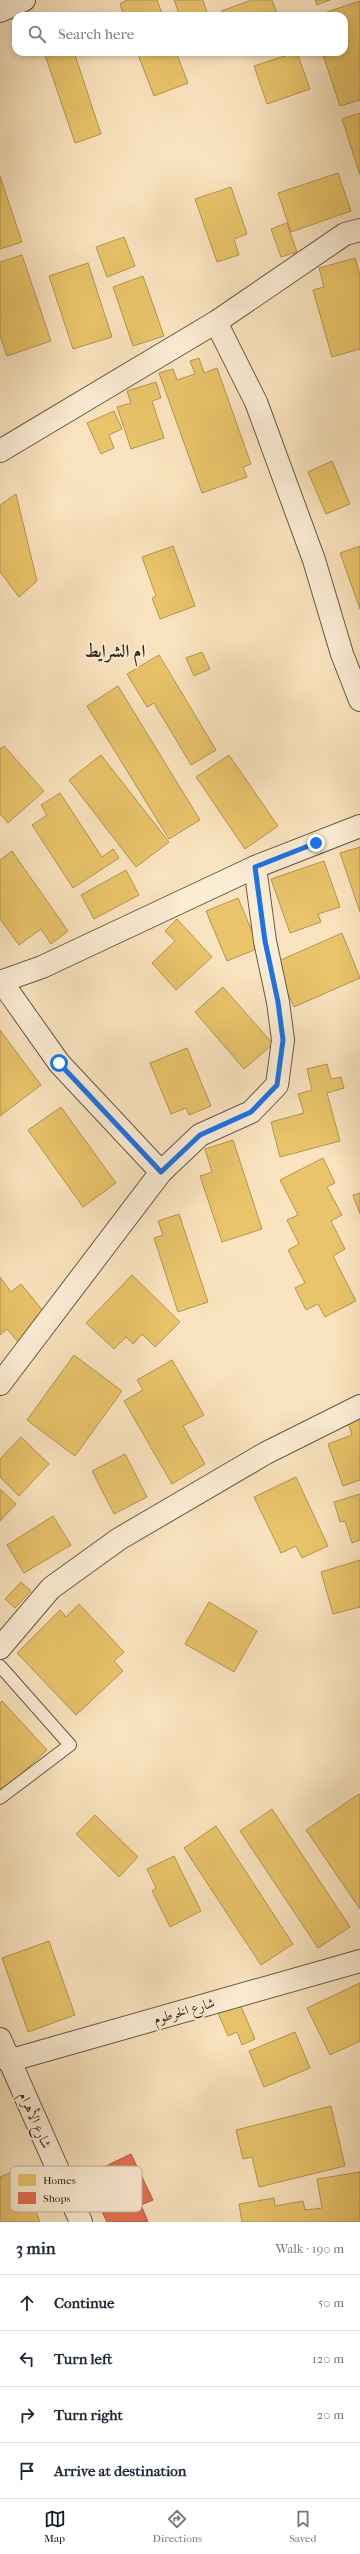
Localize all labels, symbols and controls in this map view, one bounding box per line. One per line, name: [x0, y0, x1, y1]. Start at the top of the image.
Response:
search box: [12, 12, 348, 56]
icon: search: [26, 23, 48, 45]
text: Search here: [58, 25, 134, 43]
district label: ام الشرايط: [85, 641, 145, 667]
route end: [307, 834, 325, 852]
route start: [50, 1054, 68, 1072]
street label: شارع الخرطوم: [151, 1994, 218, 2032]
street label: شارع الأهرام: [11, 2088, 57, 2152]
legend: [10, 2166, 142, 2212]
text: Homes: [43, 2174, 76, 2187]
text: Shops: [43, 2192, 70, 2205]
text: 3 min: [16, 2238, 56, 2258]
text: Walk · 190 m: [275, 2241, 344, 2256]
icon: ahead: [16, 2292, 38, 2314]
text: Continue: [54, 2294, 114, 2312]
text: 50 m: [318, 2295, 344, 2310]
icon: left: [16, 2348, 38, 2370]
text: Turn left: [54, 2350, 112, 2368]
text: 120 m: [312, 2351, 344, 2366]
icon: right: [16, 2404, 38, 2426]
text: Turn right: [54, 2406, 123, 2424]
text: 20 m: [317, 2407, 344, 2422]
icon: arrive: [16, 2460, 38, 2482]
text: Arrive at destination: [54, 2462, 186, 2480]
tab: Map: [44, 2508, 66, 2545]
tab: Directions: [153, 2508, 202, 2545]
tab: Saved: [289, 2508, 316, 2545]

